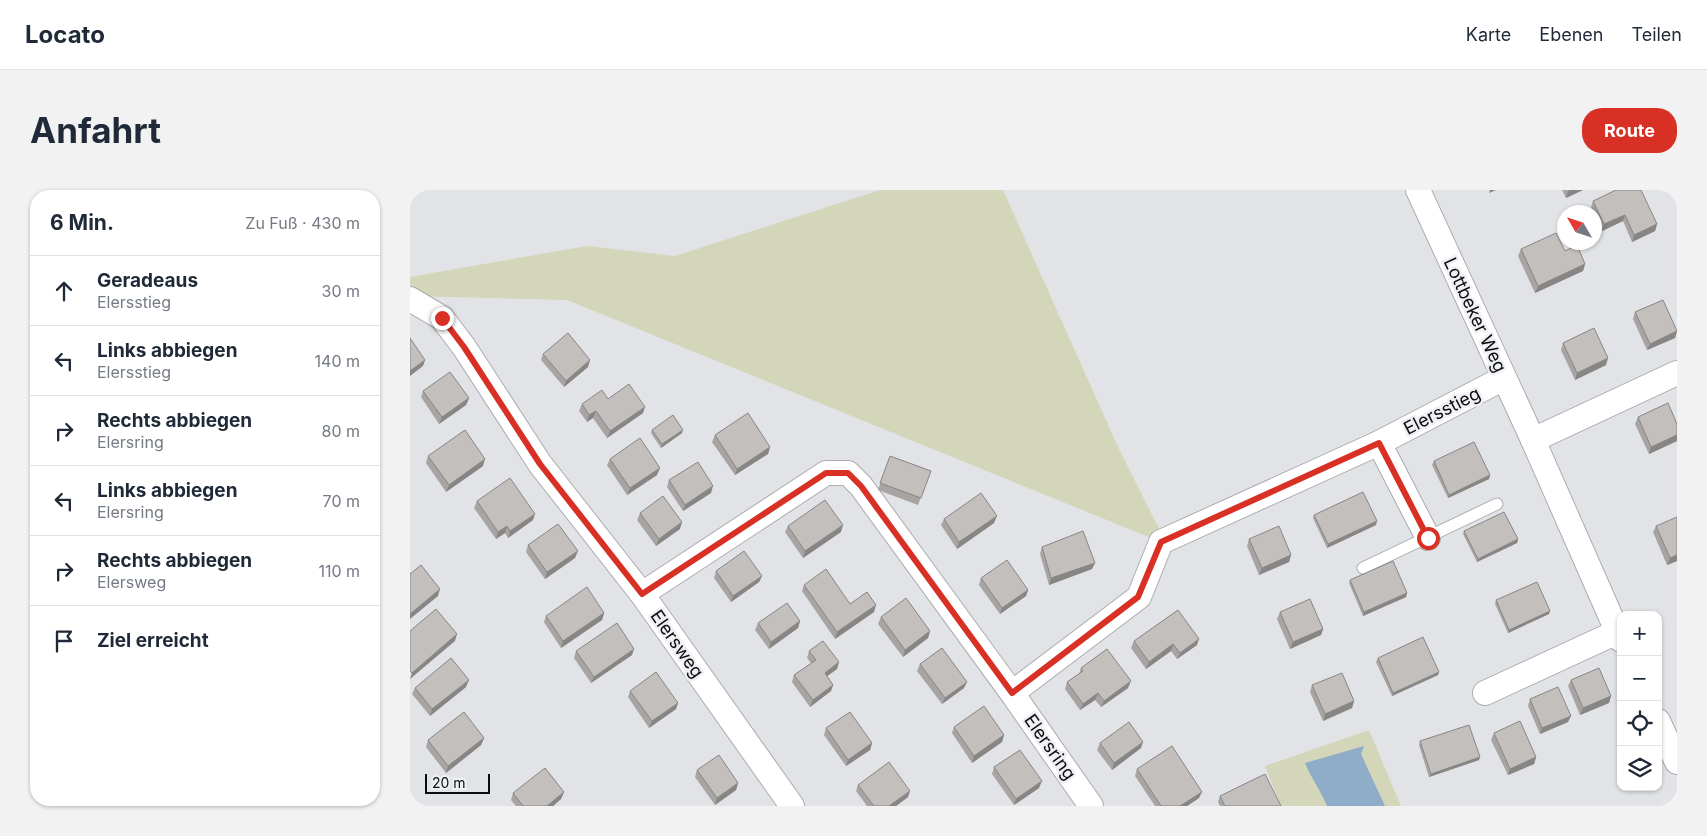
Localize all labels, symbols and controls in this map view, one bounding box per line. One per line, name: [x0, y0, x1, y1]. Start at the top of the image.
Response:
text: Locato: [25, 20, 105, 49]
text: Karte: [1466, 24, 1511, 45]
text: Ebenen: [1539, 24, 1603, 45]
text: Teilen: [1631, 24, 1682, 45]
button: Route: [1582, 108, 1677, 153]
text: Anfahrt: [30, 109, 161, 151]
north arrow: [1557, 205, 1602, 250]
text: 6 Min.: [50, 210, 114, 235]
text: Zu Fuß · 430 m: [245, 213, 360, 233]
street label: Lottbeker Weg: [1440, 254, 1511, 375]
text: Geradeaus: [97, 269, 198, 292]
icon: ahead: [50, 277, 78, 305]
text: 30 m: [322, 281, 360, 301]
text: Elersstieg: [97, 292, 171, 312]
route end: [431, 307, 454, 330]
text: Links abbiegen: [97, 339, 238, 362]
icon: left: [50, 347, 78, 375]
text: 140 m: [315, 351, 360, 371]
text: Elersstieg: [97, 362, 171, 382]
street label: Elersstieg: [1400, 382, 1484, 439]
text: Rechts abbiegen: [97, 409, 252, 432]
icon: right: [50, 417, 78, 445]
text: 80 m: [321, 421, 360, 441]
text: Elersring: [97, 432, 164, 452]
text: Links abbiegen: [97, 479, 238, 502]
icon: left: [50, 487, 78, 515]
text: 70 m: [323, 491, 360, 511]
text: Elersring: [97, 502, 164, 522]
route start: [1417, 527, 1440, 550]
text: Rechts abbiegen: [97, 549, 252, 572]
icon: right: [50, 557, 78, 585]
text: 110 m: [318, 561, 360, 581]
text: Elersweg: [97, 572, 166, 592]
street label: Elersweg: [646, 606, 708, 682]
map controls: [1617, 611, 1662, 791]
button: +: [1617, 611, 1662, 656]
icon: arrive: [50, 627, 78, 655]
text: Ziel erreicht: [97, 629, 209, 652]
button: −: [1617, 656, 1662, 701]
button: locate: [1617, 701, 1662, 746]
street label: Elersring: [1020, 710, 1081, 783]
button: layers: [1617, 746, 1662, 791]
scale bar: [425, 771, 490, 794]
text: 20 m: [432, 774, 466, 791]

